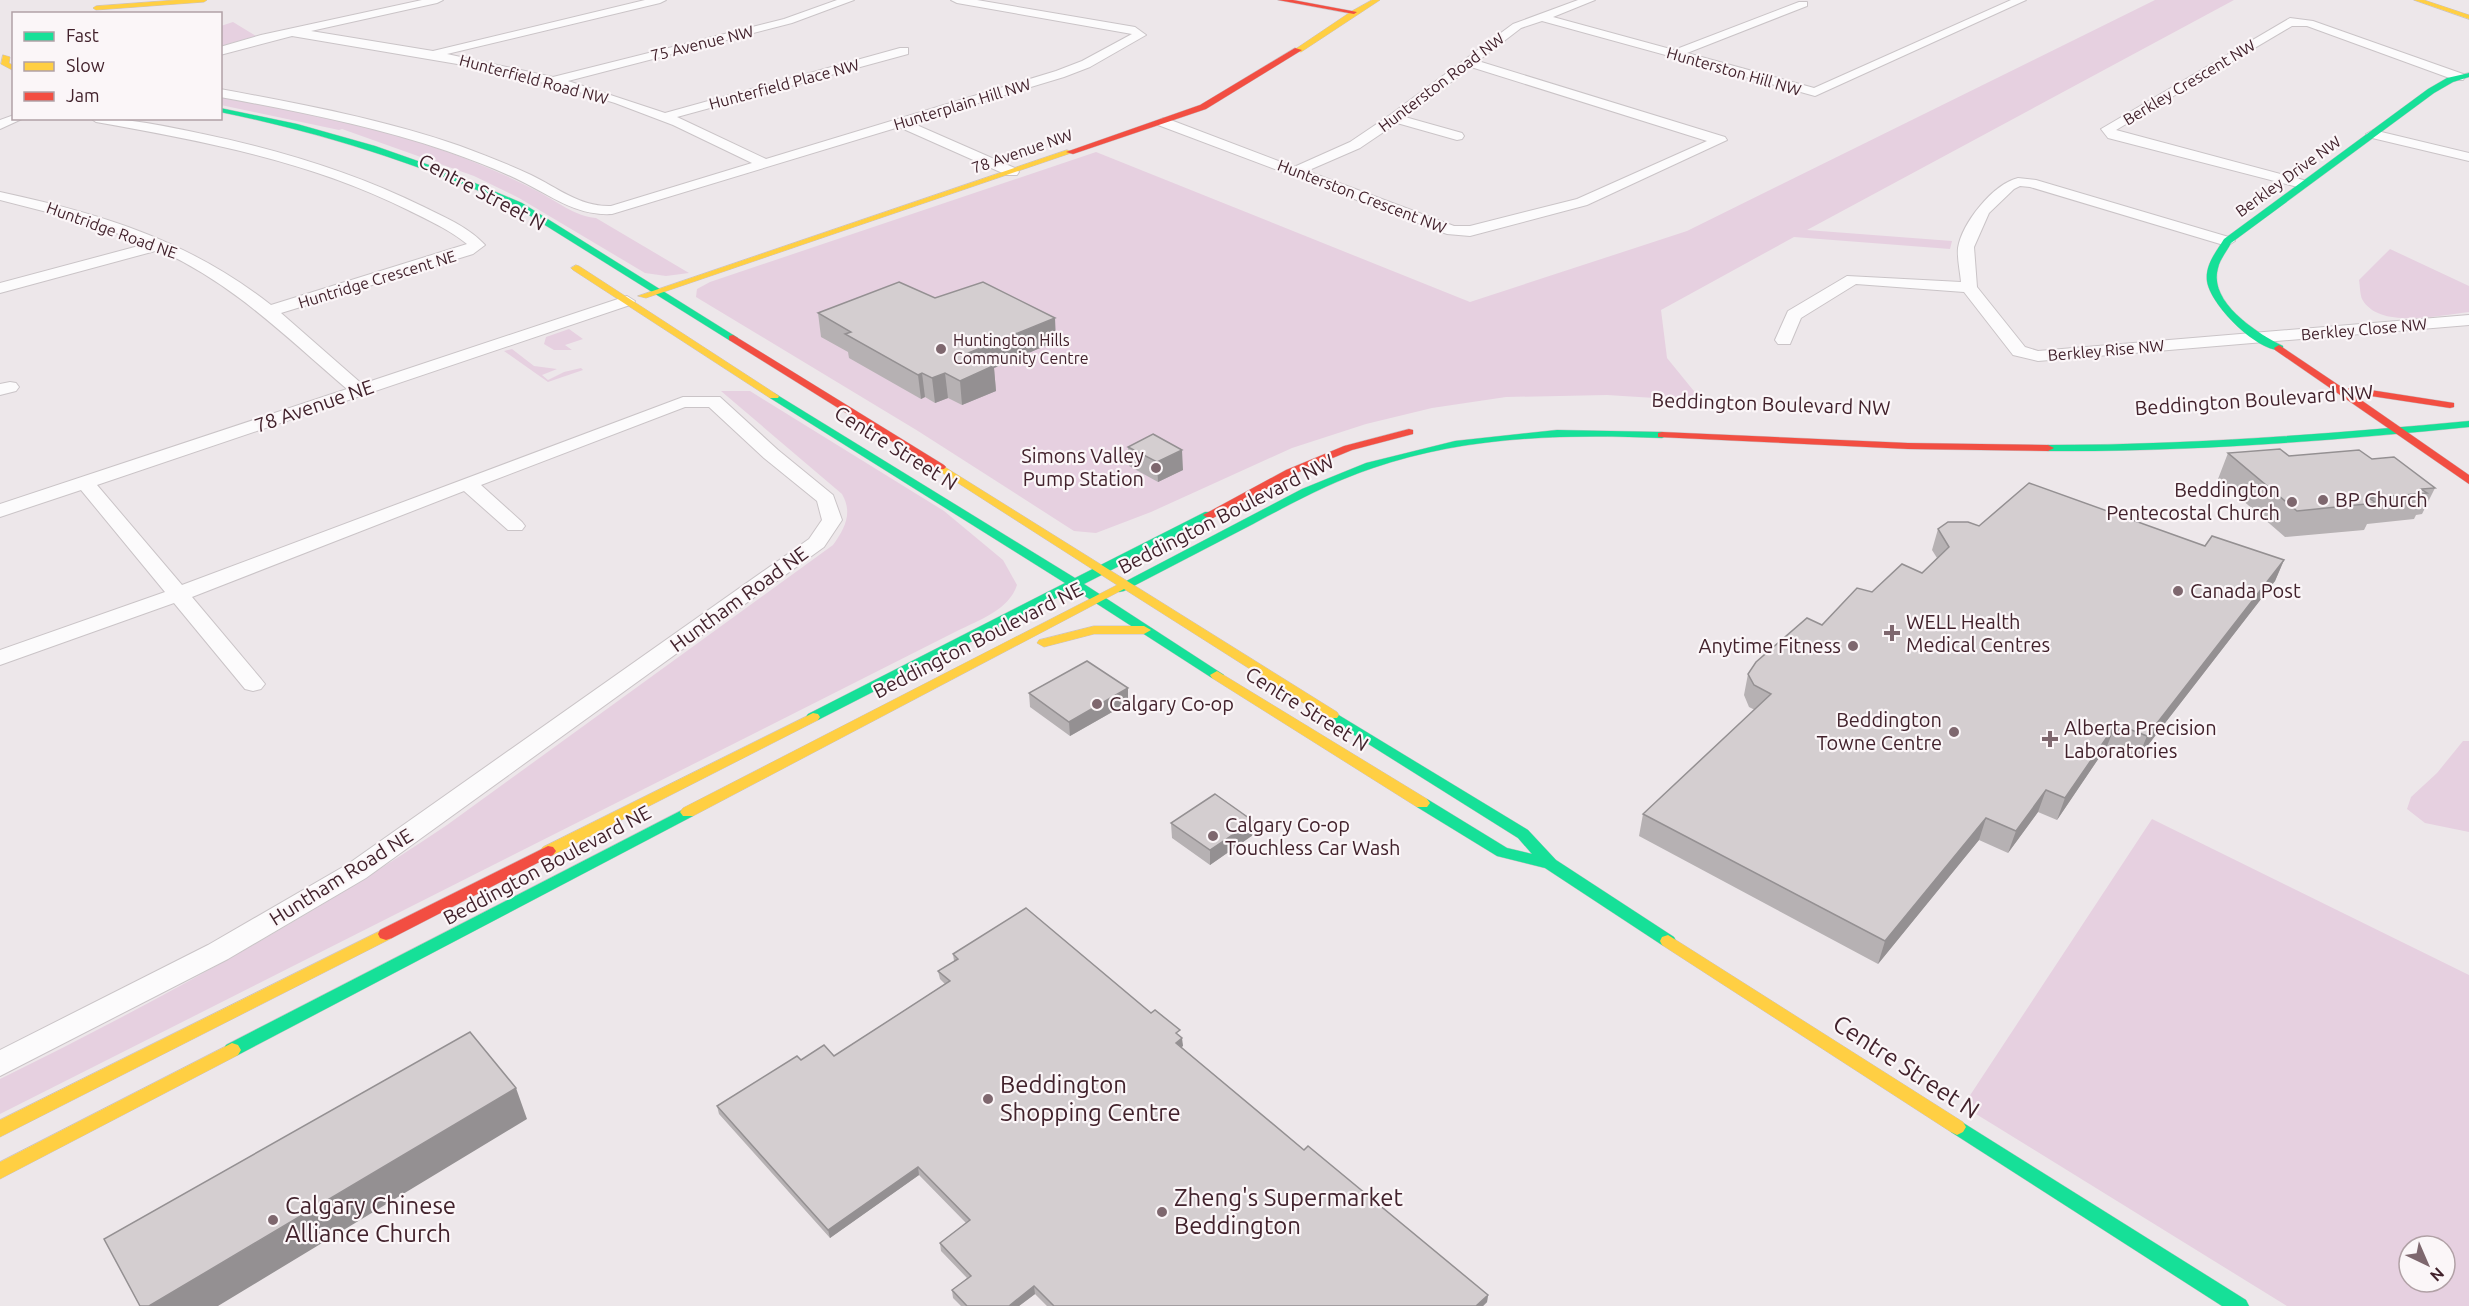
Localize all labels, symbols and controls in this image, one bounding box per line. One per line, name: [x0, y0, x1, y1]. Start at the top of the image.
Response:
legend: [12, 12, 222, 120]
street label: 75 Avenue NW: [649, 21, 756, 64]
text: Fast: [66, 25, 99, 45]
street label: Hunterston Road NW: [1375, 29, 1508, 135]
street label: Berkley Crescent NW: [2120, 35, 2258, 129]
street label: Hunterston Hill NW: [1665, 43, 1804, 99]
street label: Hunterfield Road NW: [458, 50, 611, 108]
text: Slow: [66, 55, 105, 75]
street label: Hunterfield Place NW: [707, 55, 861, 113]
street label: Hunterplain Hill NW: [891, 75, 1033, 133]
text: Jam: [66, 85, 100, 105]
street label: 78 Avenue NW: [969, 125, 1075, 177]
street label: Berkley Drive NW: [2232, 132, 2344, 220]
street label: Centre Street N: [415, 148, 550, 235]
street label: Hunterston Crescent NW: [1275, 156, 1449, 237]
street label: Huntridge Road NE: [44, 198, 180, 262]
street label: Huntridge Crescent NE: [296, 246, 458, 312]
street label: Berkley Close NW: [2300, 315, 2428, 343]
place label: Huntington Hills Community Centre: [953, 331, 1089, 367]
street label: Berkley Rise NW: [2047, 336, 2165, 364]
marker: Huntington Hills Community Centre: [934, 342, 948, 356]
street label: 78 Avenue NE: [251, 374, 376, 437]
street label: Beddington Boulevard NW: [2134, 380, 2374, 419]
street label: Beddington Boulevard NW: [1651, 388, 1891, 419]
street label: Centre Street N: [831, 401, 962, 495]
place label: Simons Valley Pump Station: [1021, 444, 1144, 490]
street label: Beddington Boulevard NW: [1114, 449, 1338, 578]
marker: Simons Valley Pump Station: [1149, 461, 1163, 475]
place label: Beddington Pentecostal Church: [2106, 478, 2280, 524]
place label: BP Church: [2335, 488, 2428, 511]
marker: BP Church: [2316, 493, 2330, 507]
marker: Beddington Pentecostal Church: [2285, 495, 2299, 509]
street label: Huntham Road NE: [665, 541, 812, 656]
street label: Beddington Boulevard NE: [869, 577, 1086, 702]
place label: Canada Post: [2190, 579, 2301, 602]
marker: Canada Post: [2171, 584, 2185, 598]
place label: WELL Health Medical Centres: [1906, 610, 2050, 656]
marker: WELL Health Medical Centres: [1883, 624, 1901, 642]
place label: Anytime Fitness: [1698, 634, 1841, 657]
marker: Anytime Fitness: [1846, 639, 1860, 653]
street label: Centre Street N: [1242, 662, 1373, 756]
place label: Calgary Co-op: [1109, 692, 1234, 715]
marker: Calgary Co-op: [1090, 697, 1104, 711]
place label: Beddington Towne Centre: [1816, 708, 1942, 754]
place label: Alberta Precision Laboratories: [2064, 716, 2217, 762]
marker: Beddington Towne Centre: [1947, 725, 1961, 739]
marker: Alberta Precision Laboratories: [2041, 730, 2059, 748]
street label: Beddington Boulevard NE: [439, 800, 655, 929]
place label: Calgary Co-op Touchless Car Wash: [1225, 813, 1400, 859]
street label: Huntham Road NE: [265, 823, 417, 930]
marker: Calgary Co-op Touchless Car Wash: [1206, 829, 1220, 843]
street label: Centre Street N: [1828, 1009, 1984, 1124]
place label: Beddington Shopping Centre: [1000, 1071, 1181, 1126]
marker: Beddington Shopping Centre: [981, 1092, 995, 1106]
place label: Zheng's Supermarket Beddington: [1174, 1184, 1404, 1239]
place label: Calgary Chinese Alliance Church: [285, 1192, 456, 1247]
marker: Zheng's Supermarket Beddington: [1155, 1205, 1169, 1219]
marker: Calgary Chinese Alliance Church: [266, 1213, 280, 1227]
north arrow: [2397, 1234, 2457, 1294]
text: N: [2427, 1264, 2448, 1285]

